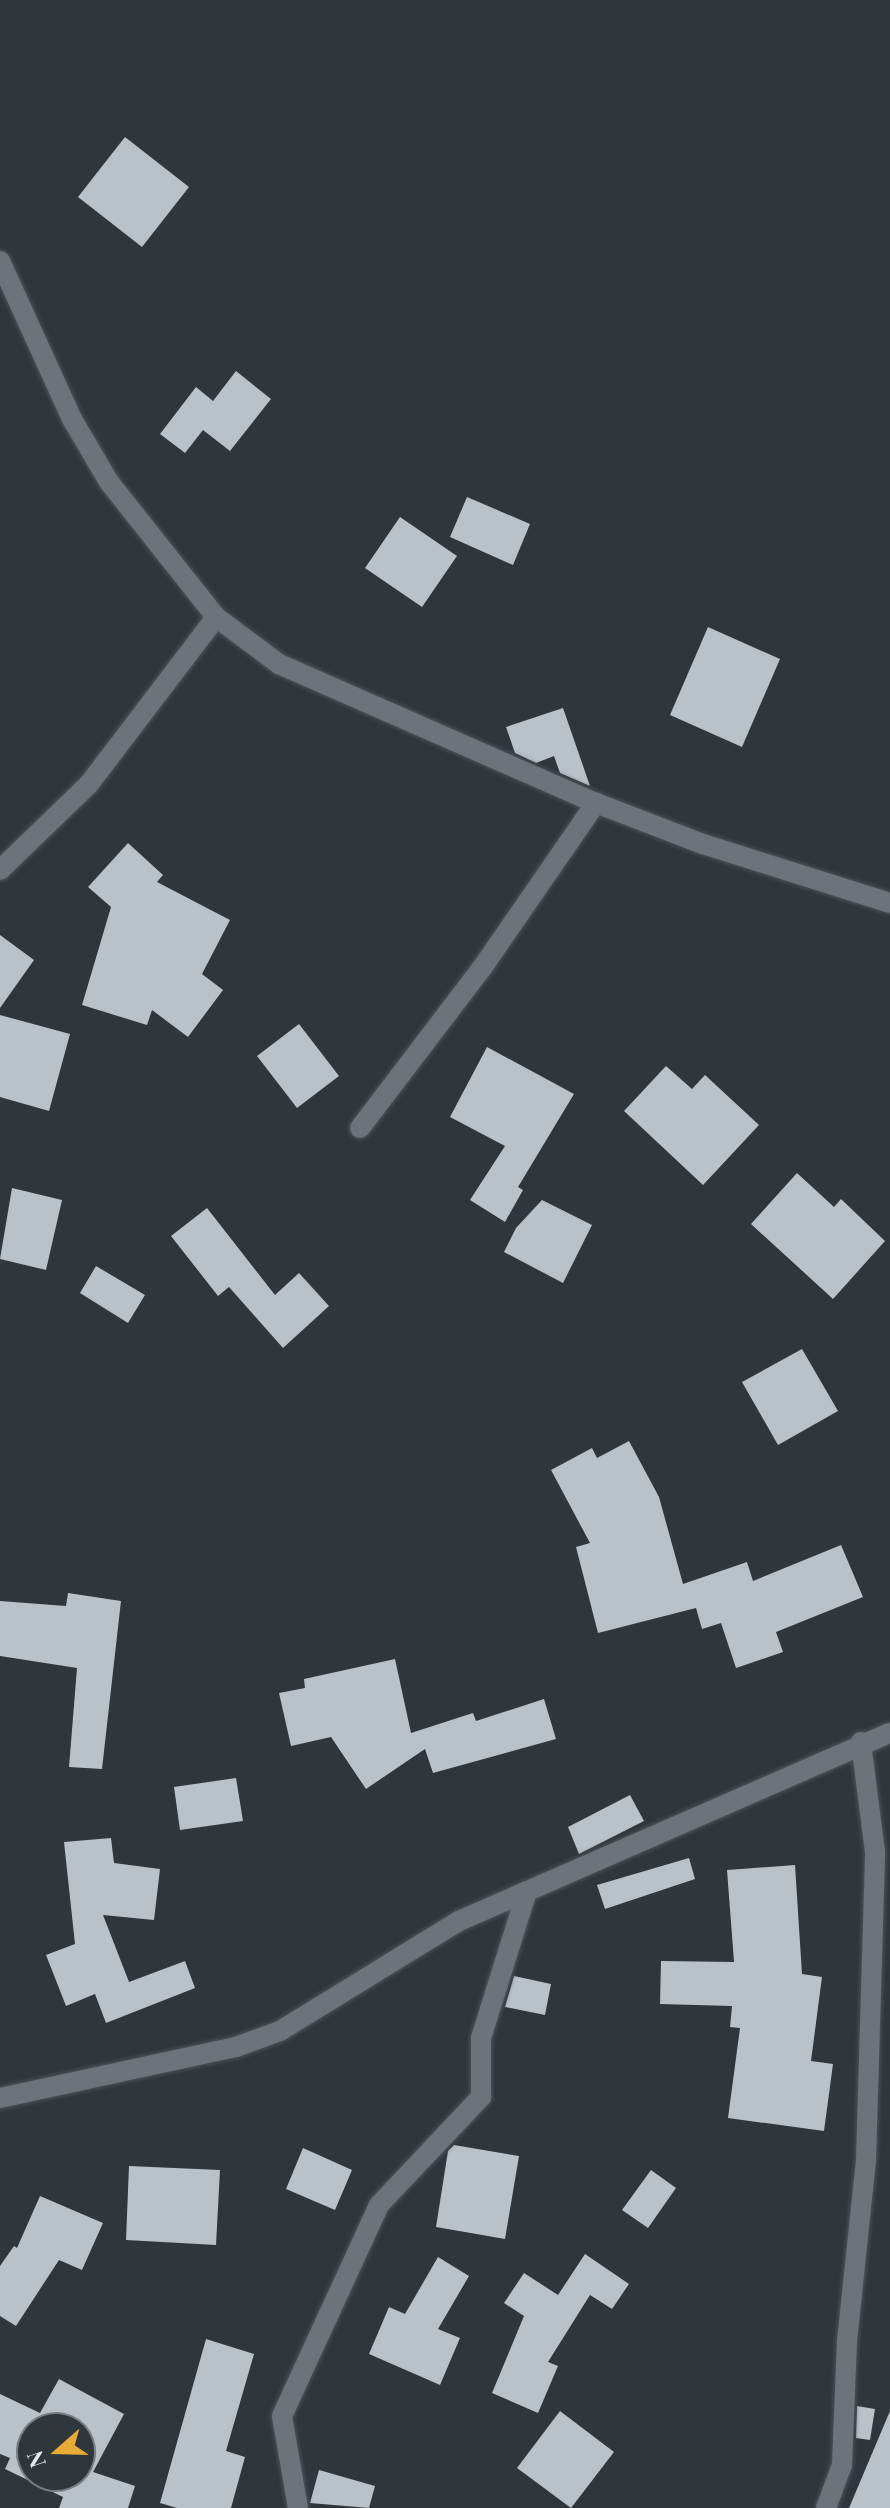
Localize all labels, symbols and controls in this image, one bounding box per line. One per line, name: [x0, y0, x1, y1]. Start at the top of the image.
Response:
north arrow: [16, 2412, 96, 2492]
text: N: [19, 2447, 52, 2472]

